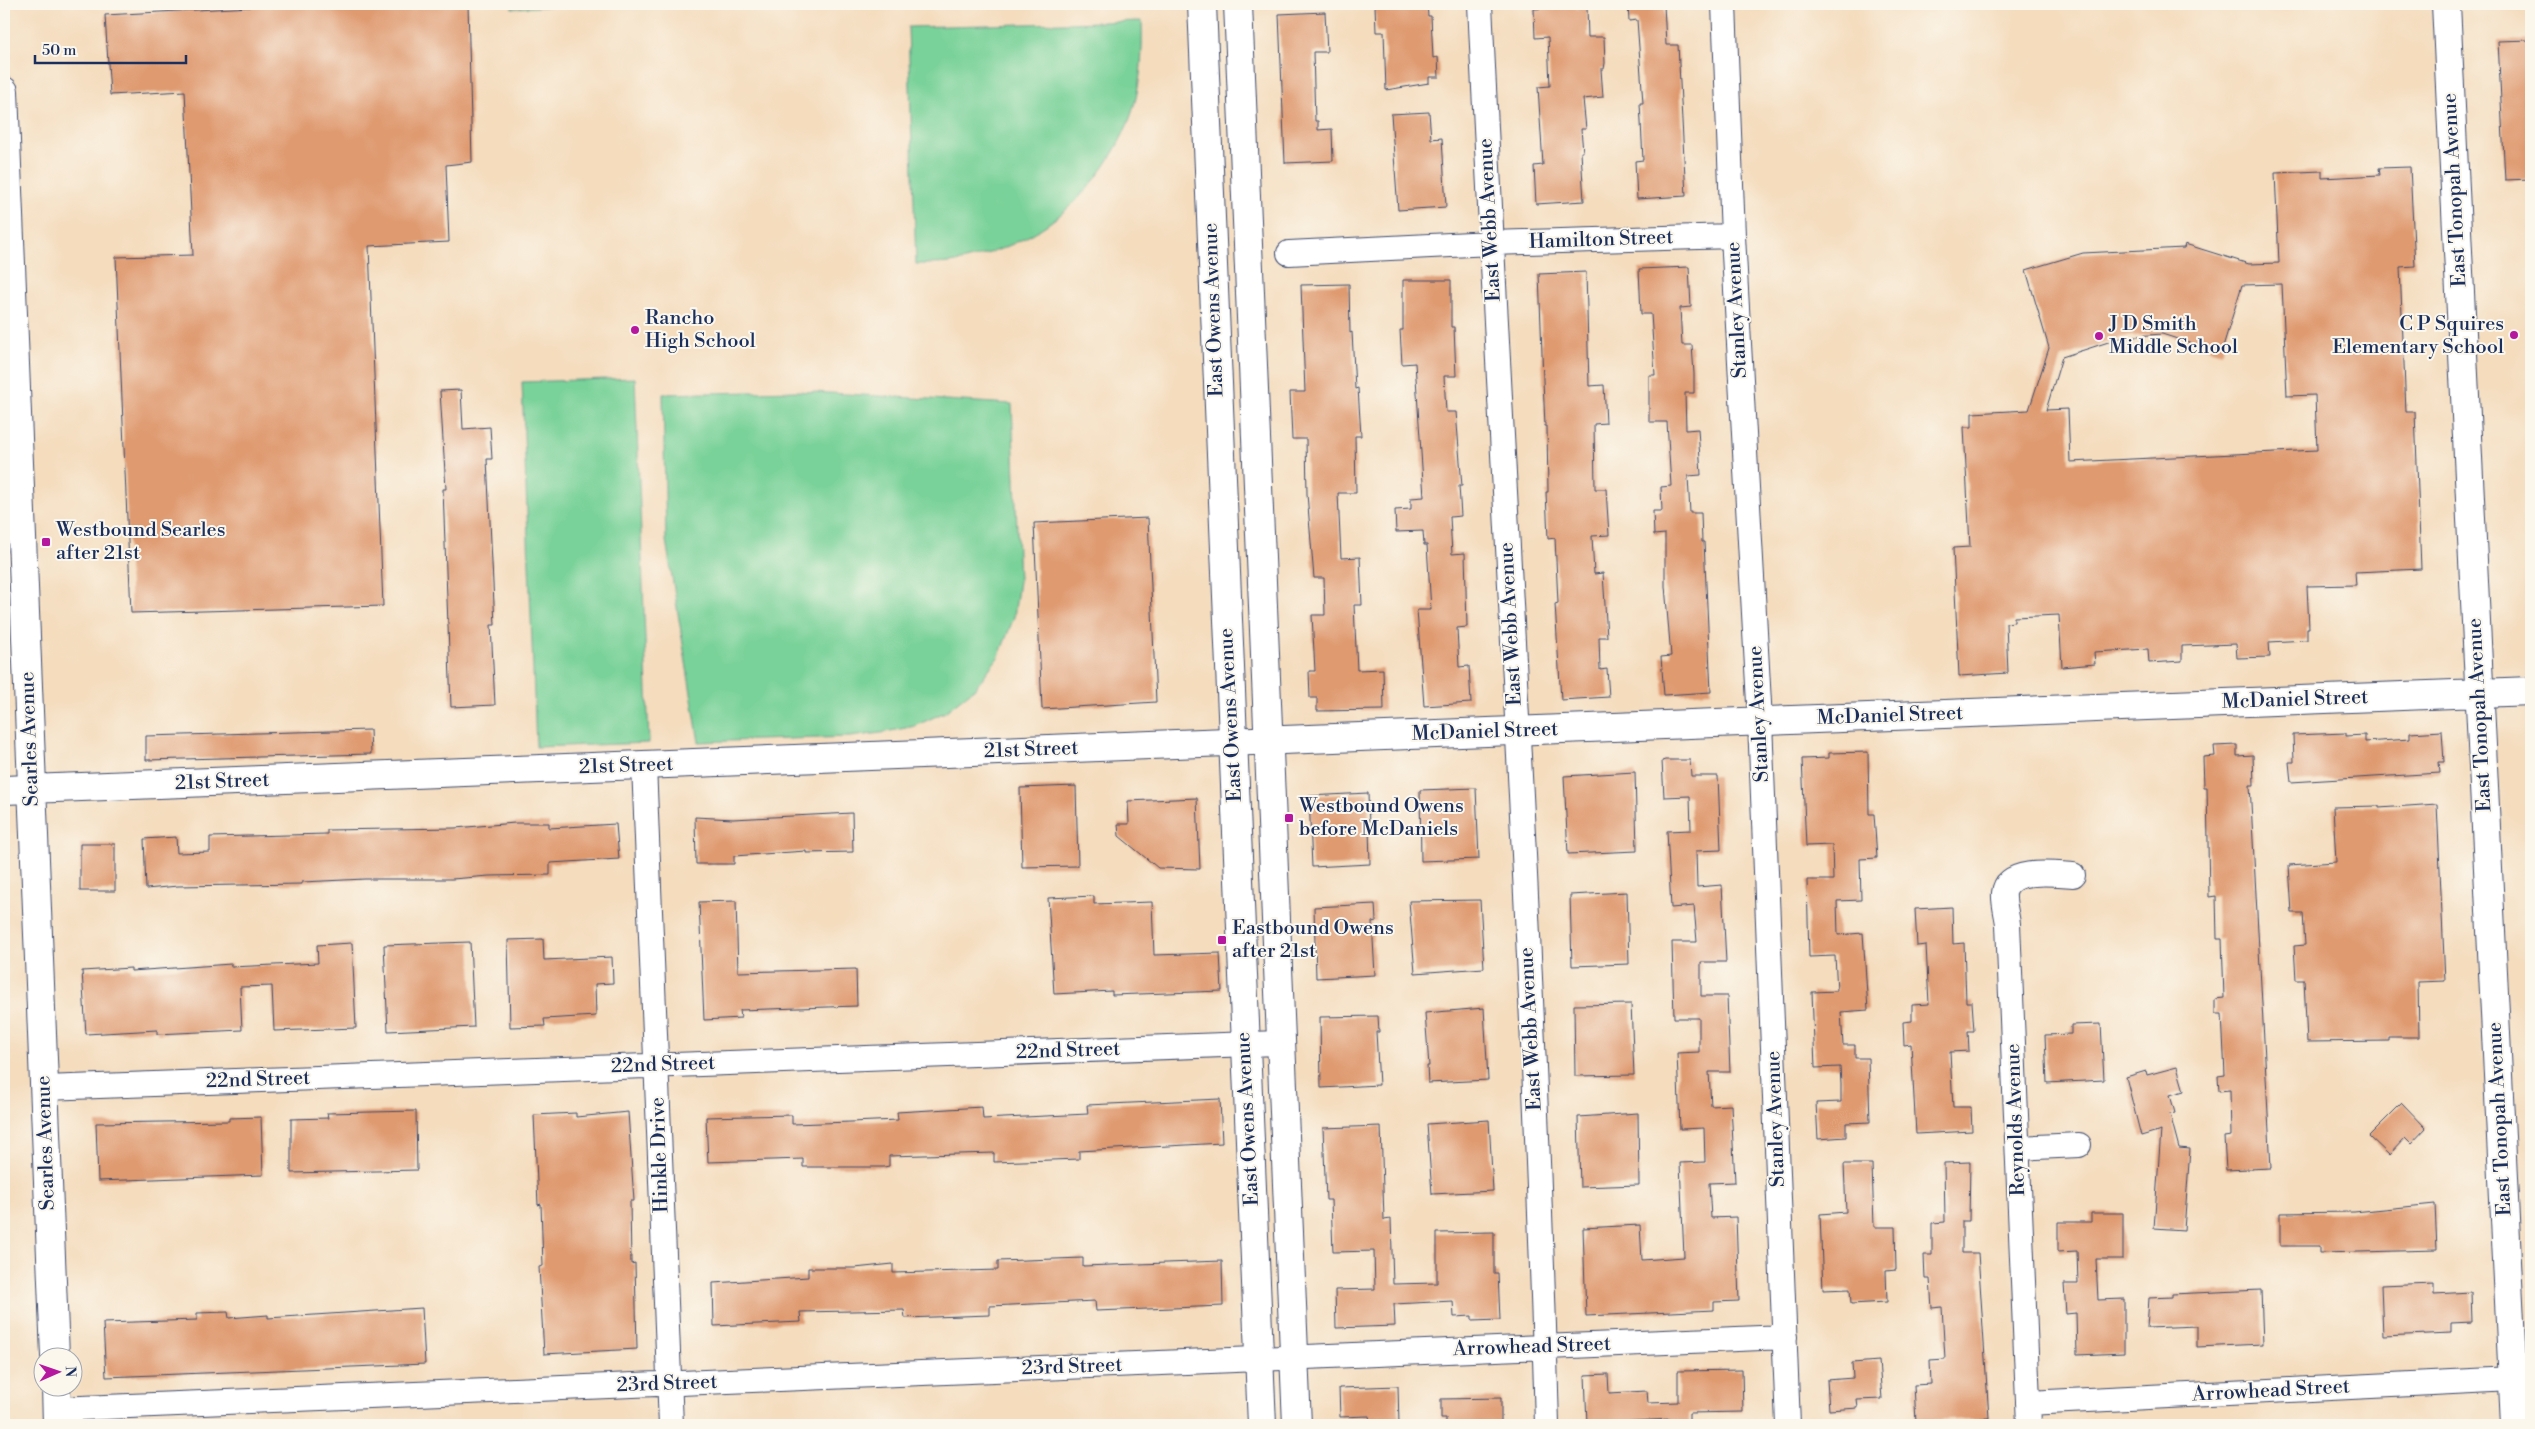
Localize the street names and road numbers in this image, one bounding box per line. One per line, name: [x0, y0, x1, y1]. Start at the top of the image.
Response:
street label: East Tonopah Avenue: [2437, 92, 2473, 288]
street label: East Webb Avenue: [1473, 138, 1507, 302]
street label: East Owens Avenue: [1198, 223, 1230, 397]
street label: Hamilton Street: [1528, 225, 1674, 255]
street label: Stanley Avenue: [1721, 241, 1753, 379]
street label: East Webb Avenue: [1494, 542, 1528, 706]
street label: East Tonopah Avenue: [2462, 617, 2498, 813]
street label: East Owens Avenue: [1214, 627, 1248, 803]
street label: Stanley Avenue: [1743, 645, 1775, 783]
street label: Searles Avenue: [15, 671, 45, 807]
street label: McDaniel Street: [2221, 685, 2369, 715]
street label: McDaniel Street: [1816, 701, 1964, 731]
street label: McDaniel Street: [1411, 717, 1559, 747]
street label: 21st Street: [983, 736, 1079, 764]
street label: 21st Street: [578, 752, 674, 780]
street label: 21st Street: [174, 768, 270, 796]
street label: East Webb Avenue: [1514, 947, 1548, 1111]
street label: East Tonopah Avenue: [2482, 1021, 2518, 1217]
street label: East Owens Avenue: [1231, 1031, 1265, 1207]
street label: 22nd Street: [1015, 1037, 1121, 1065]
street label: Reynolds Avenue: [2001, 1043, 2031, 1197]
street label: Stanley Avenue: [1761, 1050, 1791, 1188]
street label: 22nd Street: [610, 1051, 716, 1079]
street label: 22nd Street: [205, 1066, 311, 1094]
street label: Searles Avenue: [31, 1075, 61, 1211]
street label: Hinkle Drive: [645, 1097, 675, 1213]
street label: Arrowhead Street: [1452, 1332, 1611, 1362]
street label: 23rd Street: [1021, 1353, 1123, 1381]
street label: 23rd Street: [616, 1370, 718, 1398]
street label: Arrowhead Street: [2191, 1374, 2350, 1408]

